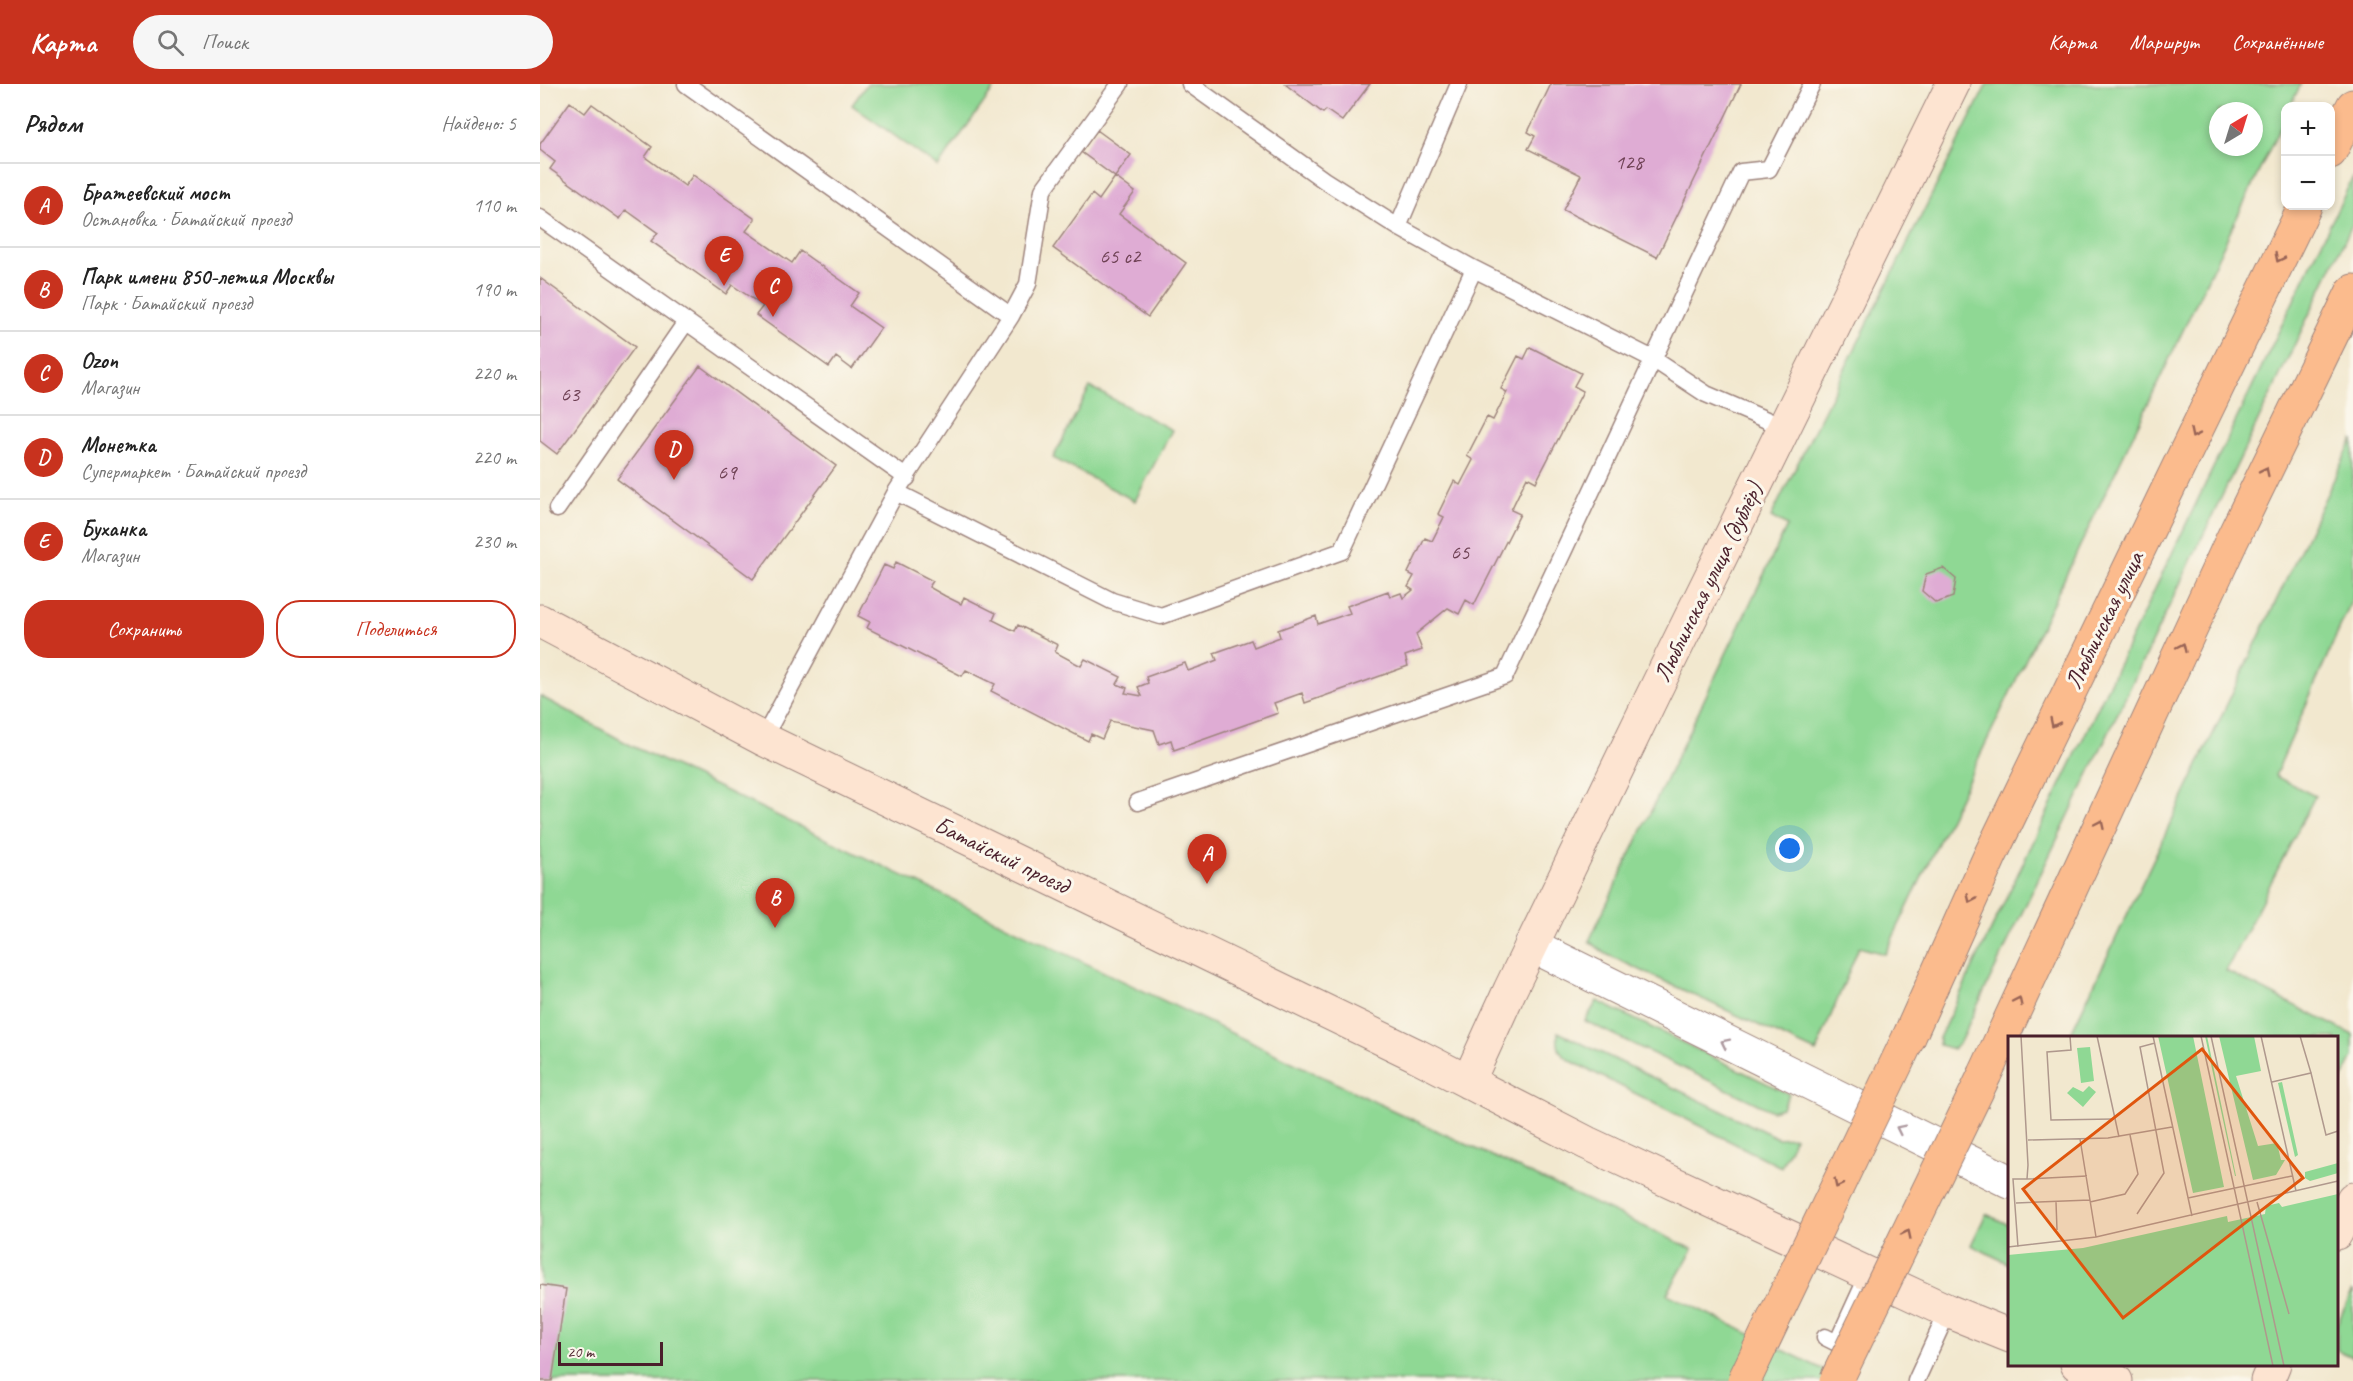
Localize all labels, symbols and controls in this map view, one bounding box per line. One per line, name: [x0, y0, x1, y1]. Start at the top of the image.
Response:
search box: [133, 15, 553, 69]
text: Карта: [30, 25, 97, 60]
icon: search: [154, 26, 187, 59]
text: Поиск: [202, 28, 248, 56]
text: Карта: [2048, 29, 2097, 55]
text: Маршрут: [2130, 29, 2199, 55]
text: Сохранённые: [2232, 29, 2323, 55]
north arrow: [2209, 102, 2263, 156]
map controls: [2281, 102, 2335, 210]
button: +: [2281, 102, 2335, 156]
text: Рядом: [24, 107, 82, 140]
text: Найдено: 5: [441, 111, 516, 136]
house number: 128: [1615, 149, 1646, 175]
button: −: [2281, 156, 2335, 210]
text: Братеевский мост: [81, 179, 230, 207]
text: A: [38, 193, 49, 218]
text: 110 m: [473, 193, 516, 218]
text: Остановка · Батайский проезд: [81, 207, 291, 232]
pin: E: [704, 236, 744, 286]
house number: 65 с2: [1100, 243, 1142, 269]
one-way arrow: [2275, 252, 2287, 263]
text: Парк имени 850-летия Москвы: [81, 263, 333, 291]
pin: C: [754, 268, 792, 317]
text: B: [38, 277, 49, 302]
text: 190 m: [473, 277, 516, 302]
text: Парк · Батайский проезд: [81, 291, 252, 316]
text: Ozon: [81, 347, 118, 375]
text: C: [39, 361, 48, 386]
text: 220 m: [473, 361, 516, 386]
text: Магазин: [81, 375, 139, 400]
house number: 63: [561, 381, 581, 407]
one-way arrow: [2190, 427, 2202, 438]
pin: D: [654, 430, 694, 480]
text: Монетка: [81, 431, 156, 459]
text: D: [38, 445, 49, 470]
text: 220 m: [473, 445, 516, 470]
text: Супермаркет · Батайский проезд: [81, 459, 306, 484]
house number: 69: [718, 459, 738, 485]
one-way arrow: [2258, 467, 2270, 478]
street label: Люблинская улица (дублёр): [1647, 476, 1770, 687]
text: Буханка: [81, 515, 146, 543]
text: E: [38, 529, 49, 554]
text: 230 m: [473, 529, 516, 554]
house number: 65: [1451, 539, 1471, 565]
text: Магазин: [81, 543, 139, 568]
street label: Люблинская улица: [2058, 545, 2151, 693]
button: Сохранить: [24, 600, 264, 658]
button: Поделиться: [276, 600, 516, 658]
one-way arrow: [2175, 643, 2187, 654]
one-way arrow: [2050, 716, 2062, 727]
street label: Батайский проезд: [930, 809, 1077, 902]
one-way arrow: [2093, 820, 2105, 831]
pin: A: [1188, 834, 1226, 884]
your location: [1775, 834, 1804, 863]
pin: B: [756, 878, 794, 928]
one-way arrow: [1966, 892, 1978, 903]
one-way arrow: [2011, 997, 2023, 1008]
inset map: [2008, 1036, 2338, 1366]
one-way arrow: [1721, 1039, 1732, 1050]
one-way arrow: [1896, 1125, 1907, 1136]
one-way arrow: [1834, 1178, 1846, 1189]
one-way arrow: [1900, 1229, 1912, 1240]
scale bar: [558, 1339, 663, 1366]
text: 20 m: [567, 1342, 594, 1362]

